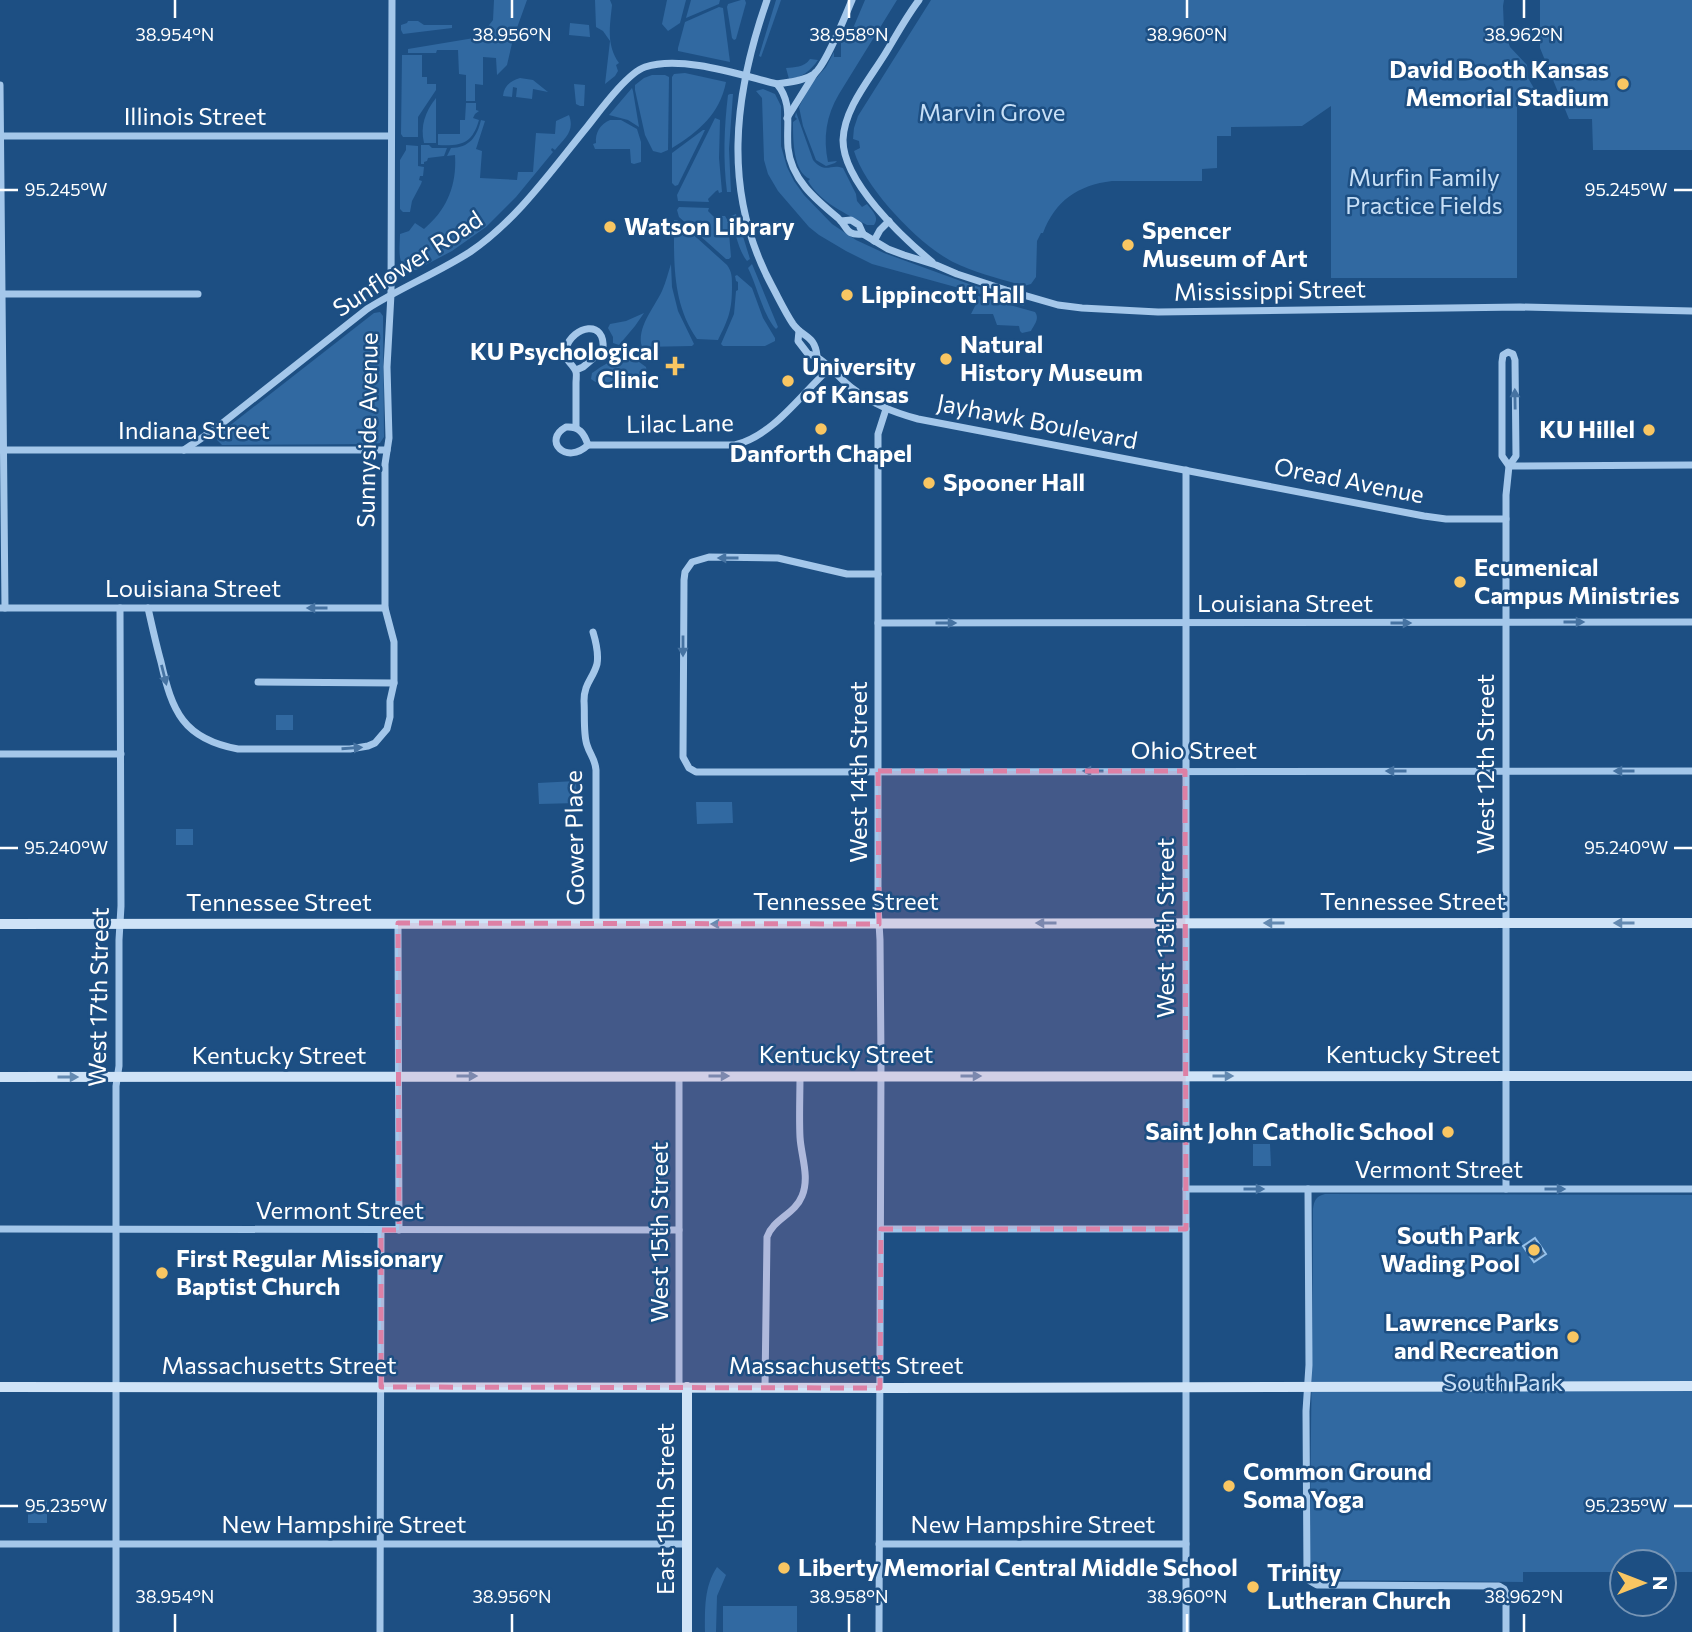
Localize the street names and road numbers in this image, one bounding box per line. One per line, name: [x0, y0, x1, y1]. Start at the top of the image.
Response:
street label: Illinois Street: [124, 101, 266, 130]
street label: Sunflower Road: [327, 204, 487, 322]
street label: Mississippi Street: [1174, 273, 1366, 306]
street label: Sunnyside Avenue: [350, 332, 383, 528]
street label: Jayhawk Boulevard: [934, 387, 1140, 454]
street label: Lilac Lane: [626, 407, 734, 438]
street label: Indiana Street: [118, 415, 270, 444]
street label: Oread Avenue: [1272, 451, 1427, 508]
street label: Louisiana Street: [105, 573, 281, 602]
street label: Louisiana Street: [1197, 588, 1373, 617]
street label: West 12th Street: [1470, 674, 1499, 854]
street label: West 14th Street: [843, 681, 872, 863]
street label: Ohio Street: [1131, 735, 1257, 764]
street label: Gower Place: [558, 770, 589, 906]
street label: West 13th Street: [1150, 837, 1179, 1018]
street label: Tennessee Street: [753, 886, 939, 915]
street label: Tennessee Street: [1320, 886, 1506, 915]
street label: Tennessee Street: [186, 887, 372, 916]
street label: West 17th Street: [81, 907, 114, 1087]
street label: Kentucky Street: [759, 1039, 933, 1068]
street label: Kentucky Street: [1326, 1039, 1500, 1068]
street label: Kentucky Street: [192, 1040, 366, 1069]
street label: West 15th Street: [644, 1141, 673, 1322]
street label: Vermont Street: [1355, 1154, 1523, 1183]
street label: Vermont Street: [256, 1195, 424, 1224]
street label: Massachusetts Street: [161, 1350, 397, 1379]
street label: Massachusetts Street: [728, 1350, 964, 1379]
street label: East 15th Street: [650, 1423, 679, 1595]
street label: New Hampshire Street: [222, 1509, 467, 1538]
street label: New Hampshire Street: [911, 1509, 1156, 1538]

